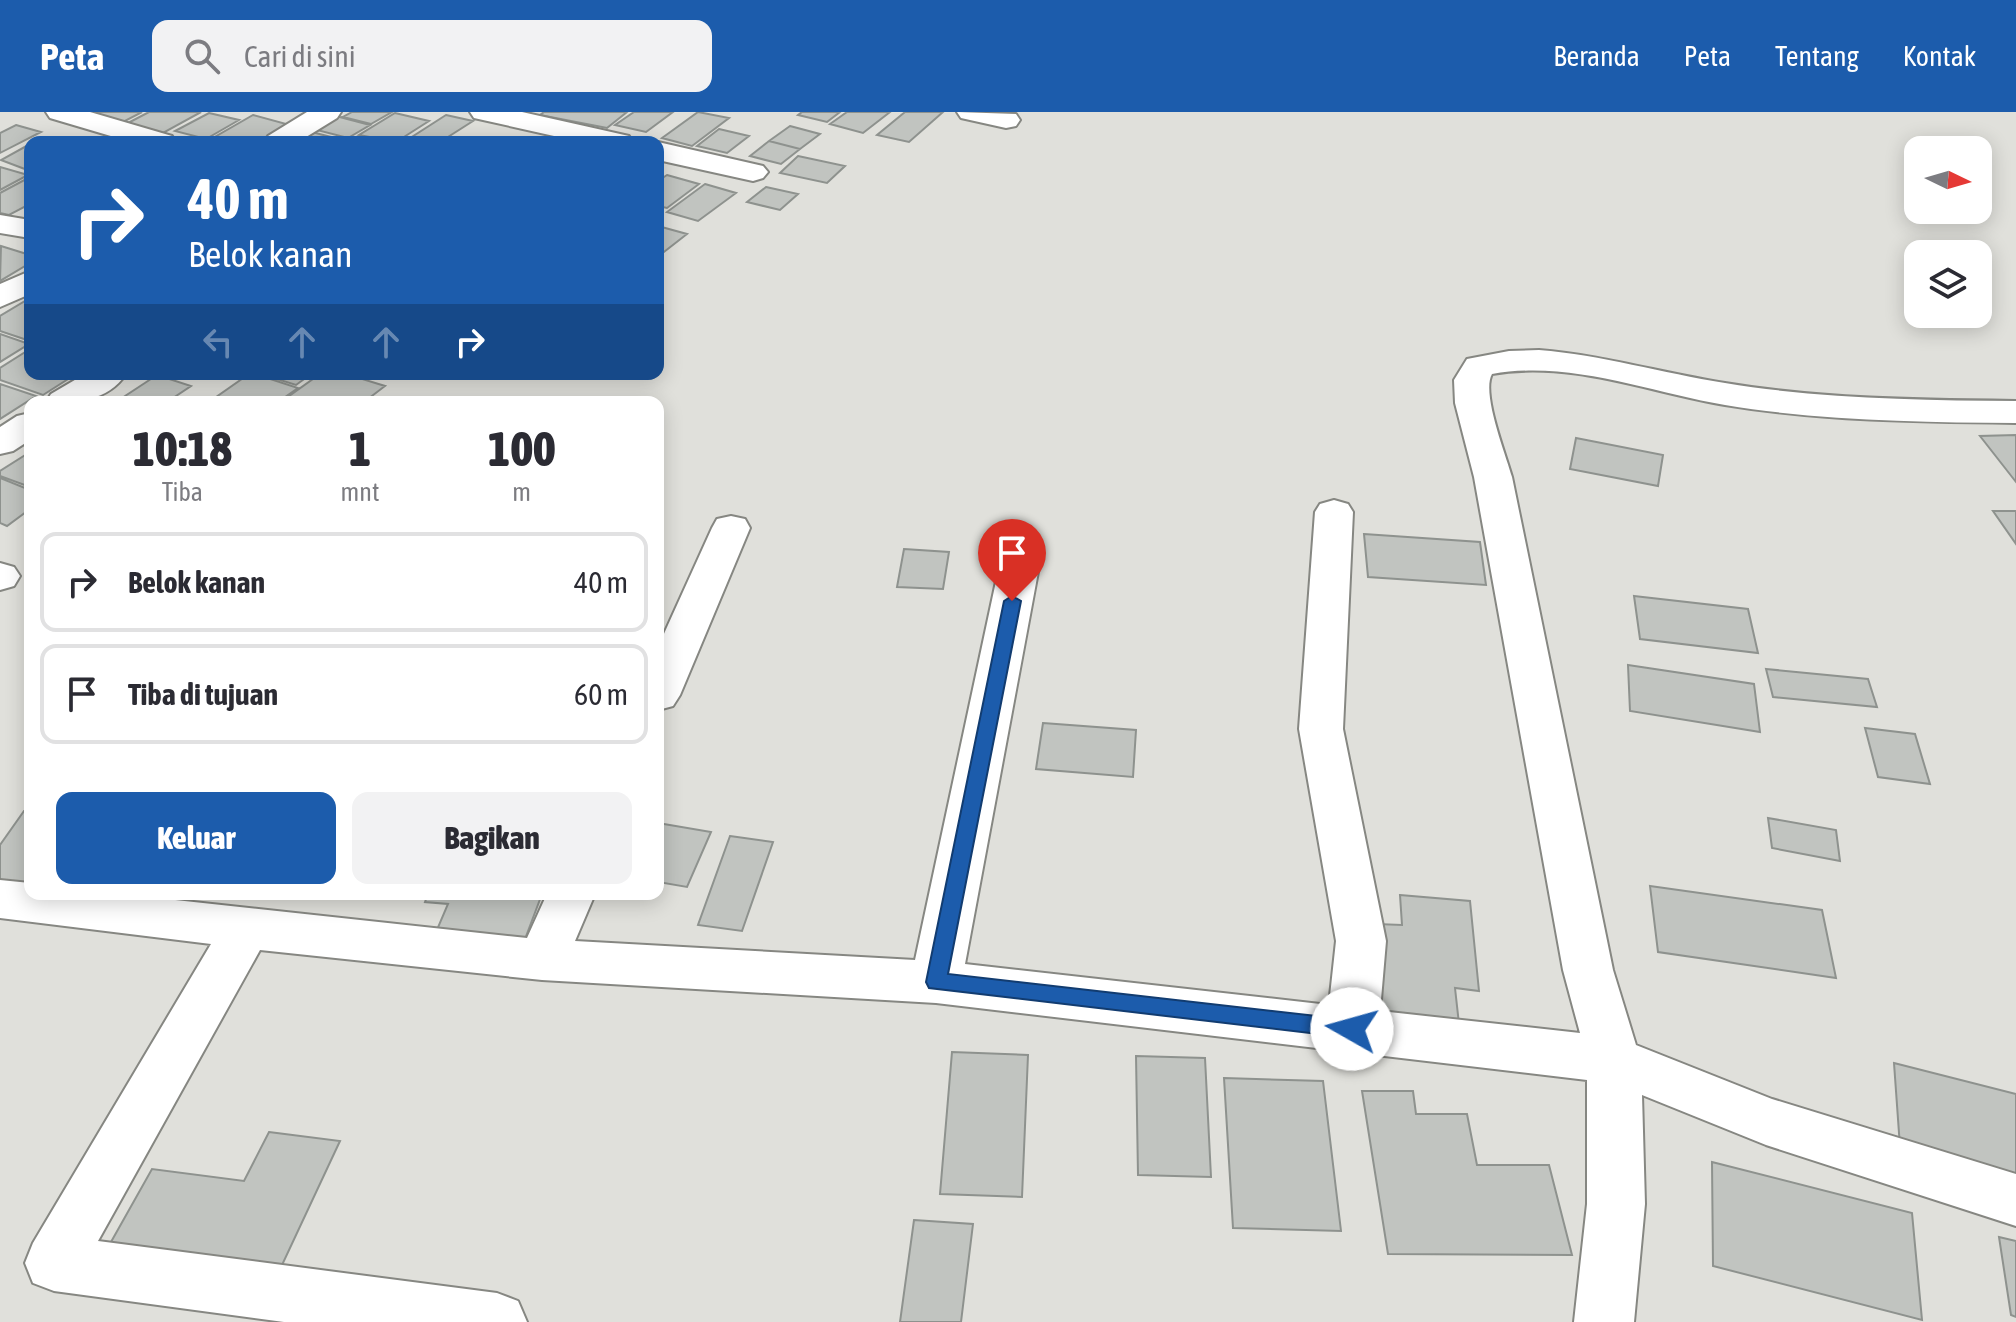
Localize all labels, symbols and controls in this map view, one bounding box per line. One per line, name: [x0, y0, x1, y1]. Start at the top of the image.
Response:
search box: [152, 20, 712, 92]
icon: search: [180, 34, 224, 78]
text: Peta: [40, 35, 104, 78]
text: Cari di sini: [244, 39, 356, 73]
text: Beranda: [1553, 40, 1640, 72]
text: Peta: [1684, 40, 1731, 72]
text: Tentang: [1775, 40, 1859, 72]
text: Kontak: [1903, 40, 1976, 72]
north arrow: [1904, 136, 1992, 224]
map controls: [1904, 136, 1992, 328]
text: 40 m: [188, 167, 289, 231]
icon: right: [56, 168, 160, 272]
text: Belok kanan: [188, 233, 353, 275]
button: layers: [1904, 240, 1992, 328]
icon: left: [196, 320, 240, 364]
icon: ahead: [280, 320, 324, 364]
icon: ahead: [364, 320, 408, 364]
icon: right: [448, 320, 492, 364]
text: 10:18: [132, 421, 232, 476]
text: 1: [349, 421, 371, 476]
text: 100: [488, 421, 556, 476]
text: Tiba: [162, 477, 203, 507]
text: mnt: [341, 477, 379, 507]
text: m: [512, 477, 531, 507]
pin: [978, 519, 1046, 601]
icon: arrive: [990, 531, 1034, 575]
icon: right: [60, 560, 104, 604]
text: Belok kanan: [128, 565, 265, 599]
text: 40 m: [574, 565, 628, 599]
icon: arrive: [60, 672, 104, 716]
text: Tiba di tujuan: [128, 677, 278, 711]
text: 60 m: [574, 677, 628, 711]
button: Keluar: [56, 792, 336, 884]
button: Bagikan: [352, 792, 632, 884]
position arrow: [1310, 987, 1394, 1071]

